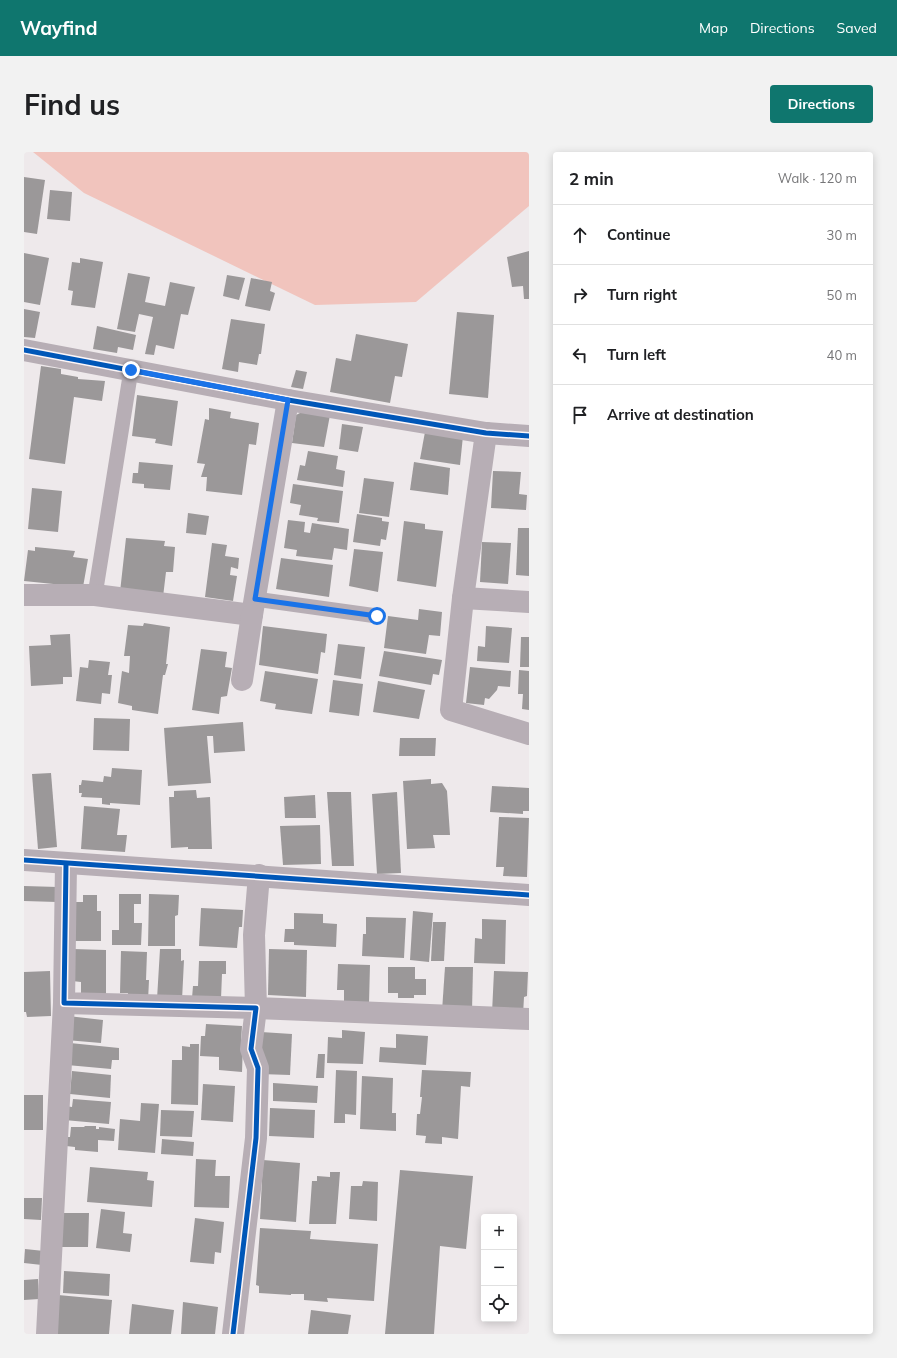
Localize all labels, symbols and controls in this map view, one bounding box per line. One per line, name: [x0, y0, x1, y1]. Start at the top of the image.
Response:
text: Wayfind: [20, 16, 97, 40]
text: Map: [699, 19, 728, 37]
text: Directions: [750, 19, 815, 37]
text: Saved: [837, 19, 877, 37]
button: Directions: [770, 85, 873, 123]
text: Find us: [24, 87, 120, 122]
text: 2 min: [569, 168, 614, 189]
text: Walk · 120 m: [778, 170, 857, 186]
icon: ahead: [569, 224, 591, 246]
text: Continue: [607, 225, 670, 244]
text: 30 m: [827, 227, 857, 243]
icon: right: [569, 284, 591, 306]
text: Turn right: [607, 285, 677, 304]
text: 50 m: [827, 287, 857, 303]
icon: left: [569, 344, 591, 366]
text: Turn left: [607, 345, 666, 364]
text: 40 m: [827, 347, 857, 363]
route end: [122, 361, 140, 379]
icon: arrive: [569, 404, 591, 426]
text: Arrive at destination: [607, 405, 754, 424]
route start: [368, 607, 386, 625]
map controls: [481, 1214, 517, 1322]
button: +: [481, 1214, 517, 1250]
button: −: [481, 1250, 517, 1286]
button: locate: [481, 1286, 517, 1322]

